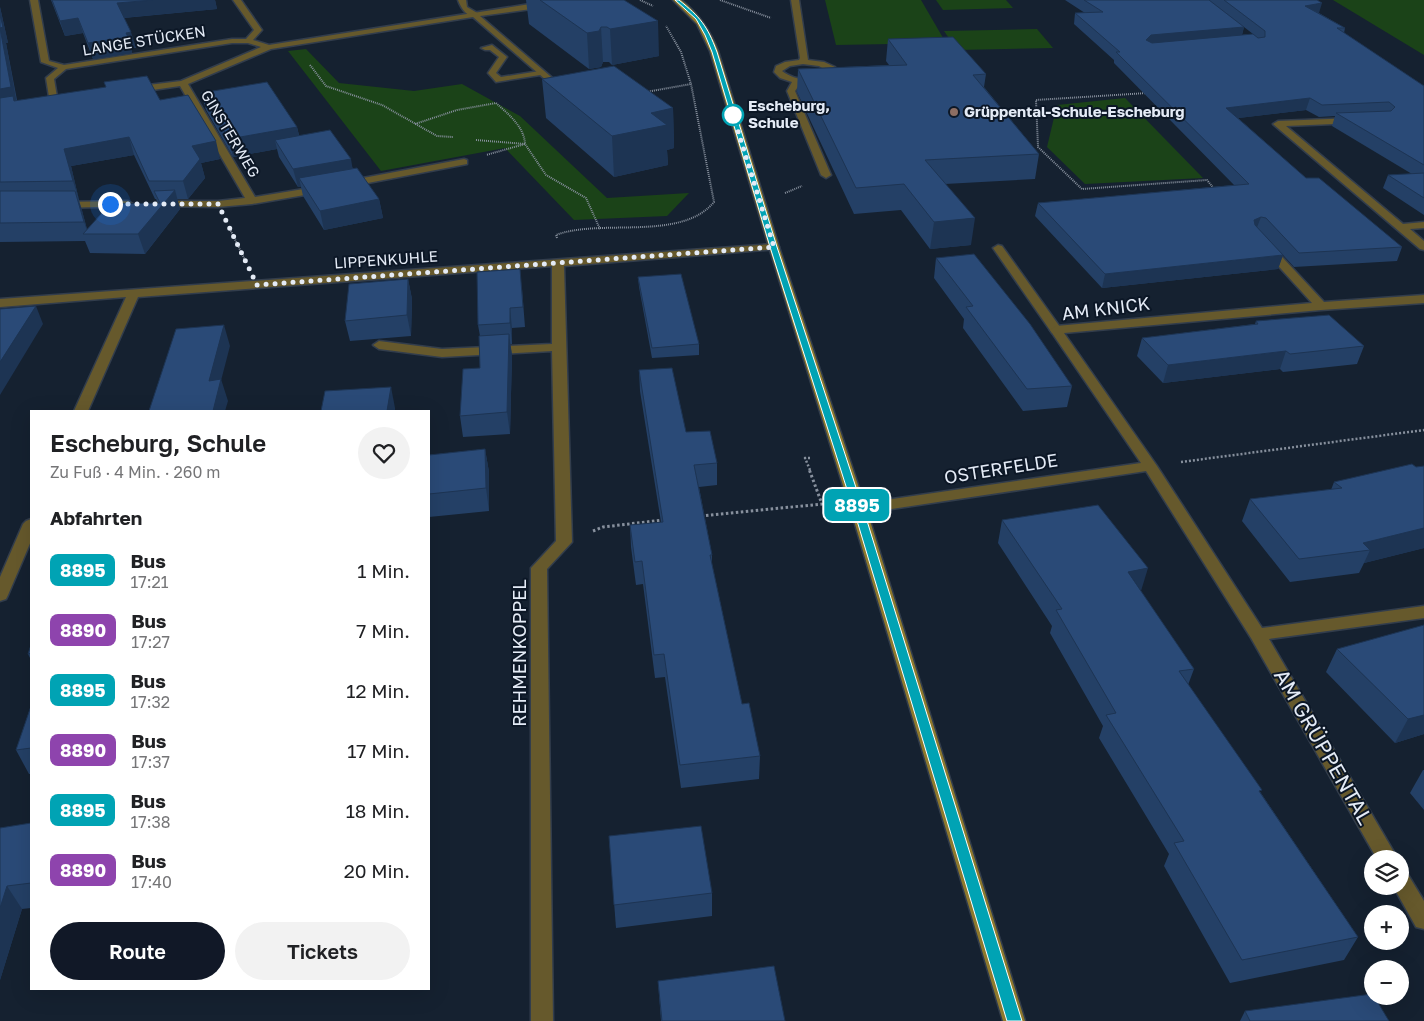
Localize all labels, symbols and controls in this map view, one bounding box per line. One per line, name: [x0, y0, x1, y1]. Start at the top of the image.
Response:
street label: LANGE STÜCKEN: [81, 21, 207, 59]
street label: GINSTERWEG: [198, 86, 264, 180]
place label: Escheburg, Schule: [748, 96, 830, 131]
place label: Grüppental-Schule-Escheburg: [964, 102, 1185, 120]
marker: Escheburg, Schule: [722, 104, 744, 126]
marker: Grüppental-Schule-Escheburg: [948, 106, 960, 118]
your location: [98, 192, 123, 217]
street label: LIPPENKUHLE: [333, 246, 438, 272]
street label: AM KNICK: [1061, 292, 1151, 324]
button: heart: [358, 427, 410, 479]
text: Escheburg, Schule: [50, 428, 266, 457]
street label: OSTERFELDE: [943, 448, 1059, 488]
text: Zu Fuß · 4 Min. · 260 m: [50, 462, 221, 482]
line badge: 8895: [822, 489, 892, 521]
text: 8895: [834, 494, 880, 516]
text: Abfahrten: [50, 506, 142, 529]
text: Bus: [130, 549, 166, 572]
text: 8895: [60, 559, 105, 581]
text: 1 Min.: [357, 559, 410, 582]
text: 17:21: [130, 572, 169, 592]
street label: REHMENKOPPEL: [508, 579, 530, 727]
text: Bus: [131, 609, 167, 632]
text: 8890: [60, 619, 106, 641]
text: 7 Min.: [356, 619, 410, 642]
text: 17:27: [131, 632, 170, 652]
street label: AM GRÜPPENTAL: [1269, 664, 1379, 829]
text: Bus: [130, 669, 166, 692]
text: 8895: [60, 679, 105, 701]
text: 12 Min.: [346, 679, 410, 702]
text: 17:32: [130, 692, 170, 712]
text: Bus: [131, 729, 167, 752]
text: 8890: [60, 739, 106, 761]
text: 17 Min.: [347, 739, 410, 762]
text: 17:37: [131, 752, 170, 772]
text: Bus: [130, 789, 166, 812]
text: 8895: [60, 799, 105, 821]
text: 18 Min.: [346, 799, 410, 822]
text: 17:38: [130, 812, 171, 832]
text: Bus: [131, 849, 167, 872]
map controls: [1364, 850, 1409, 1005]
button: layers: [1364, 850, 1409, 895]
text: 8890: [60, 859, 106, 881]
text: 20 Min.: [344, 859, 410, 882]
text: 17:40: [131, 872, 172, 892]
button: +: [1364, 905, 1409, 950]
button: Route: [50, 922, 225, 980]
button: Tickets: [235, 922, 410, 980]
button: −: [1364, 960, 1409, 1005]

